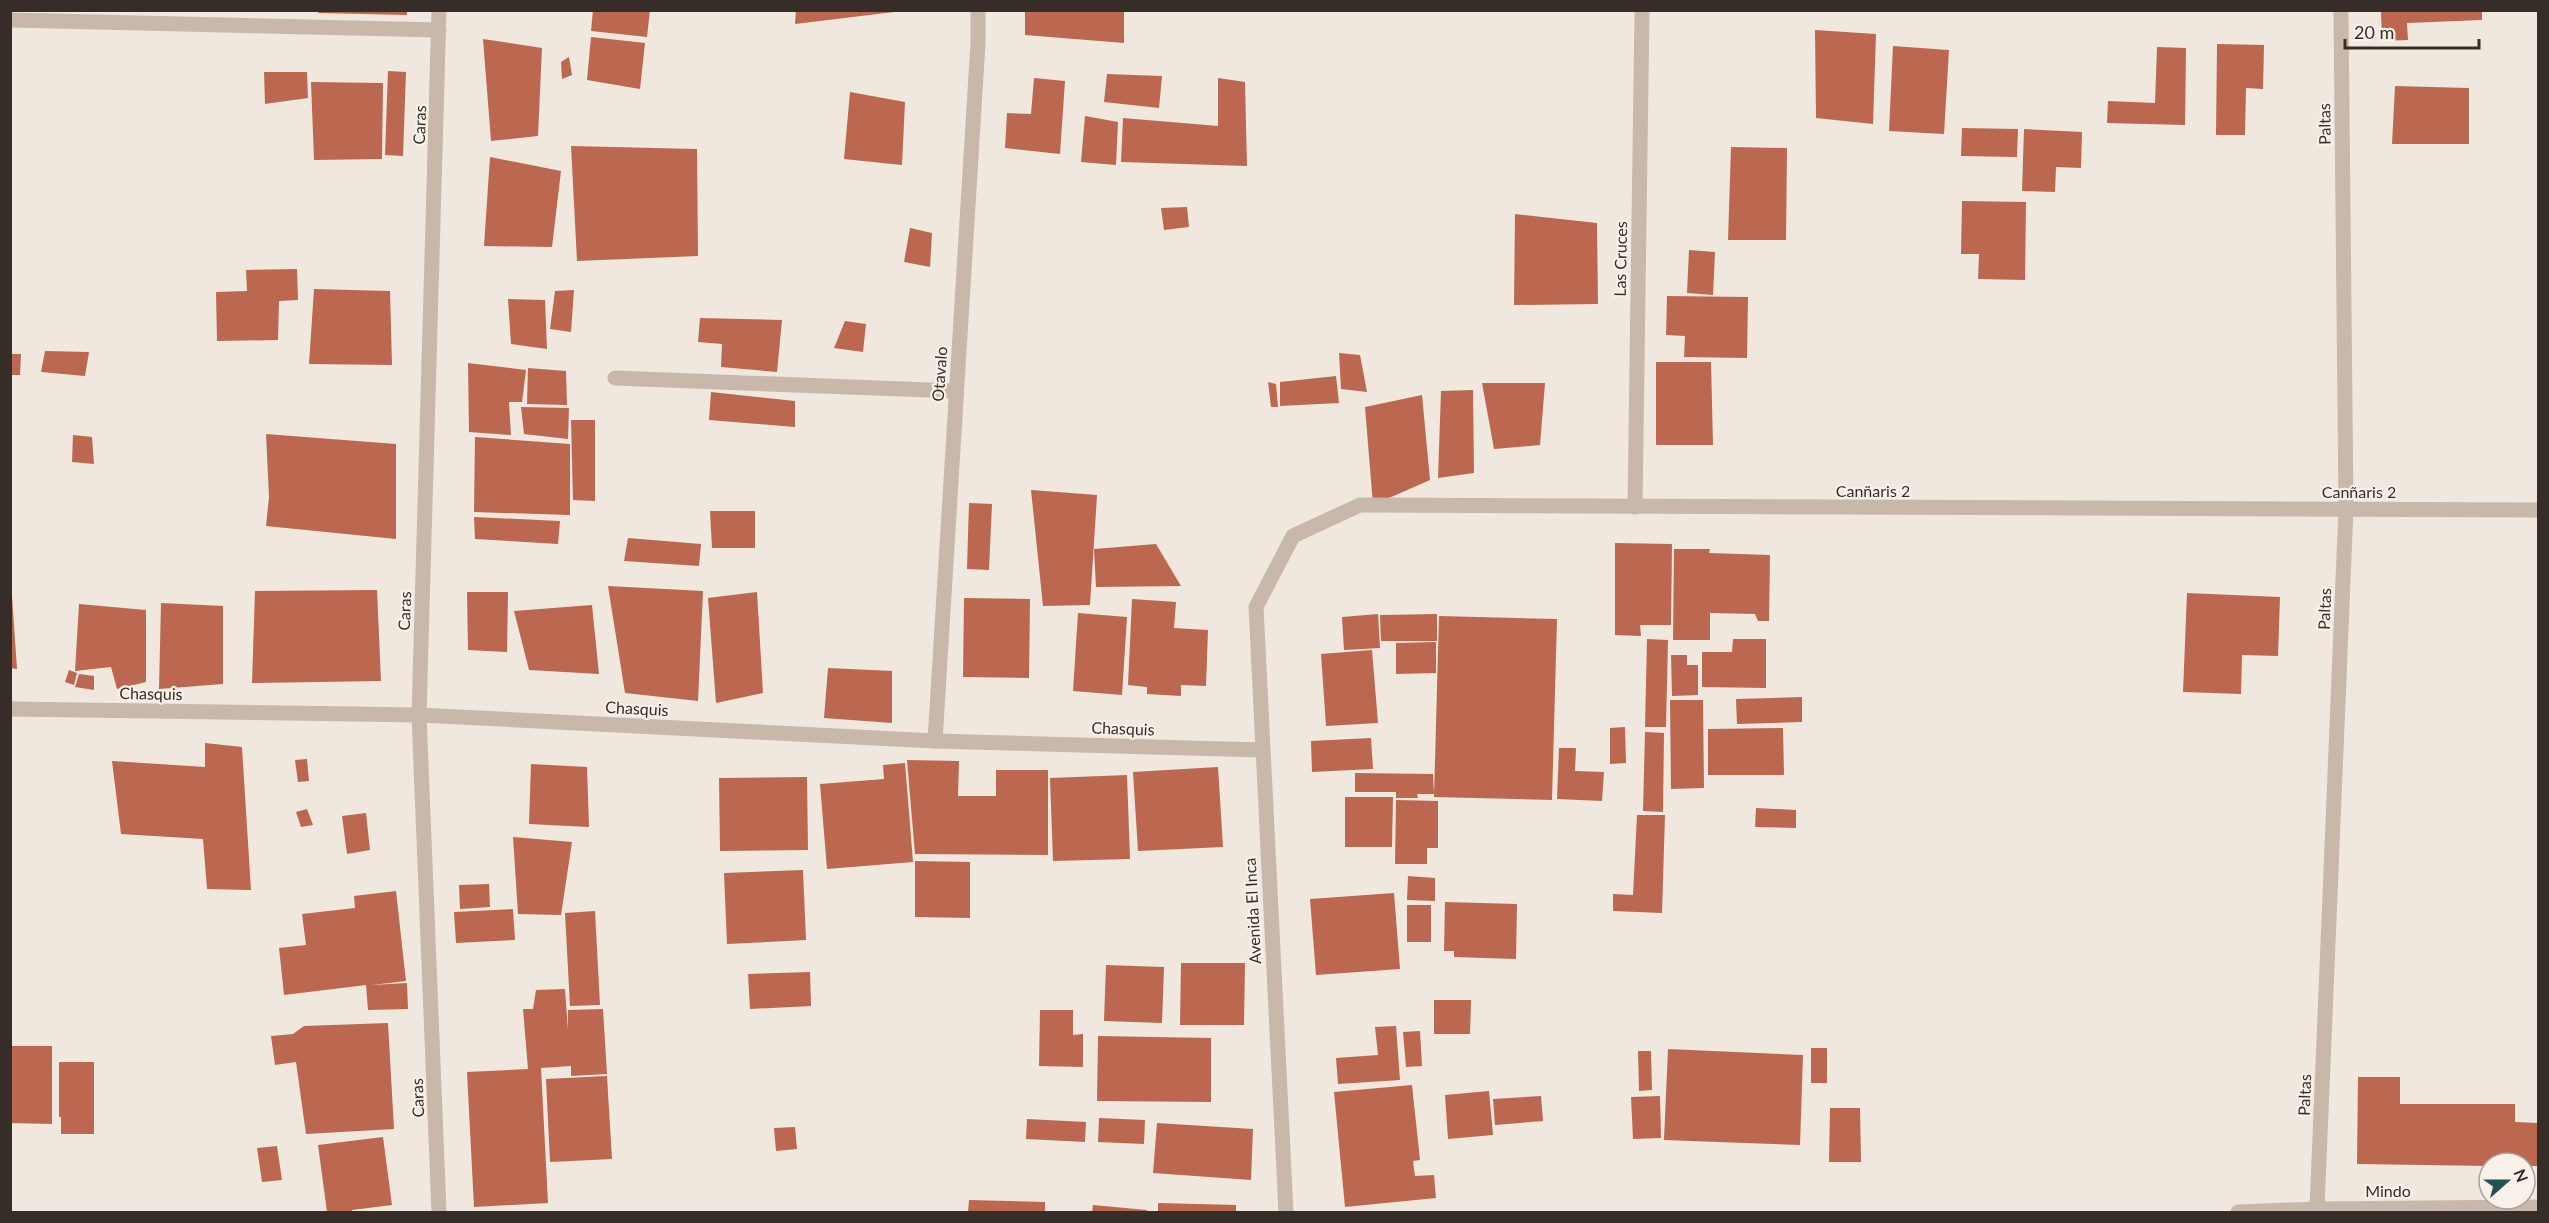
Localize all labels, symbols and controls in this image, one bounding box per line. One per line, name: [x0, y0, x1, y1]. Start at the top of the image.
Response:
scale bar: [2345, 12, 2478, 50]
text: 20 m: [2354, 21, 2394, 43]
street label: Paltas: [2314, 103, 2334, 145]
street label: Caras: [409, 105, 429, 145]
street label: Las Cruces: [1610, 221, 1630, 297]
street label: Otavalo: [928, 346, 950, 402]
street label: Canñaris 2: [1836, 481, 1910, 500]
street label: Canñaris 2: [2322, 482, 2396, 501]
street label: Paltas: [2314, 588, 2334, 630]
street label: Caras: [394, 591, 414, 631]
street label: Chasquis: [119, 683, 183, 703]
street label: Chasquis: [605, 697, 669, 719]
street label: Chasquis: [1091, 717, 1155, 739]
street label: Avenida El Inca: [1240, 857, 1264, 965]
street label: Paltas: [2294, 1074, 2314, 1116]
street label: Caras: [407, 1078, 427, 1118]
north arrow: [2477, 1151, 2537, 1211]
text: N: [2510, 1166, 2533, 1185]
street label: Mindo: [2365, 1181, 2411, 1200]

